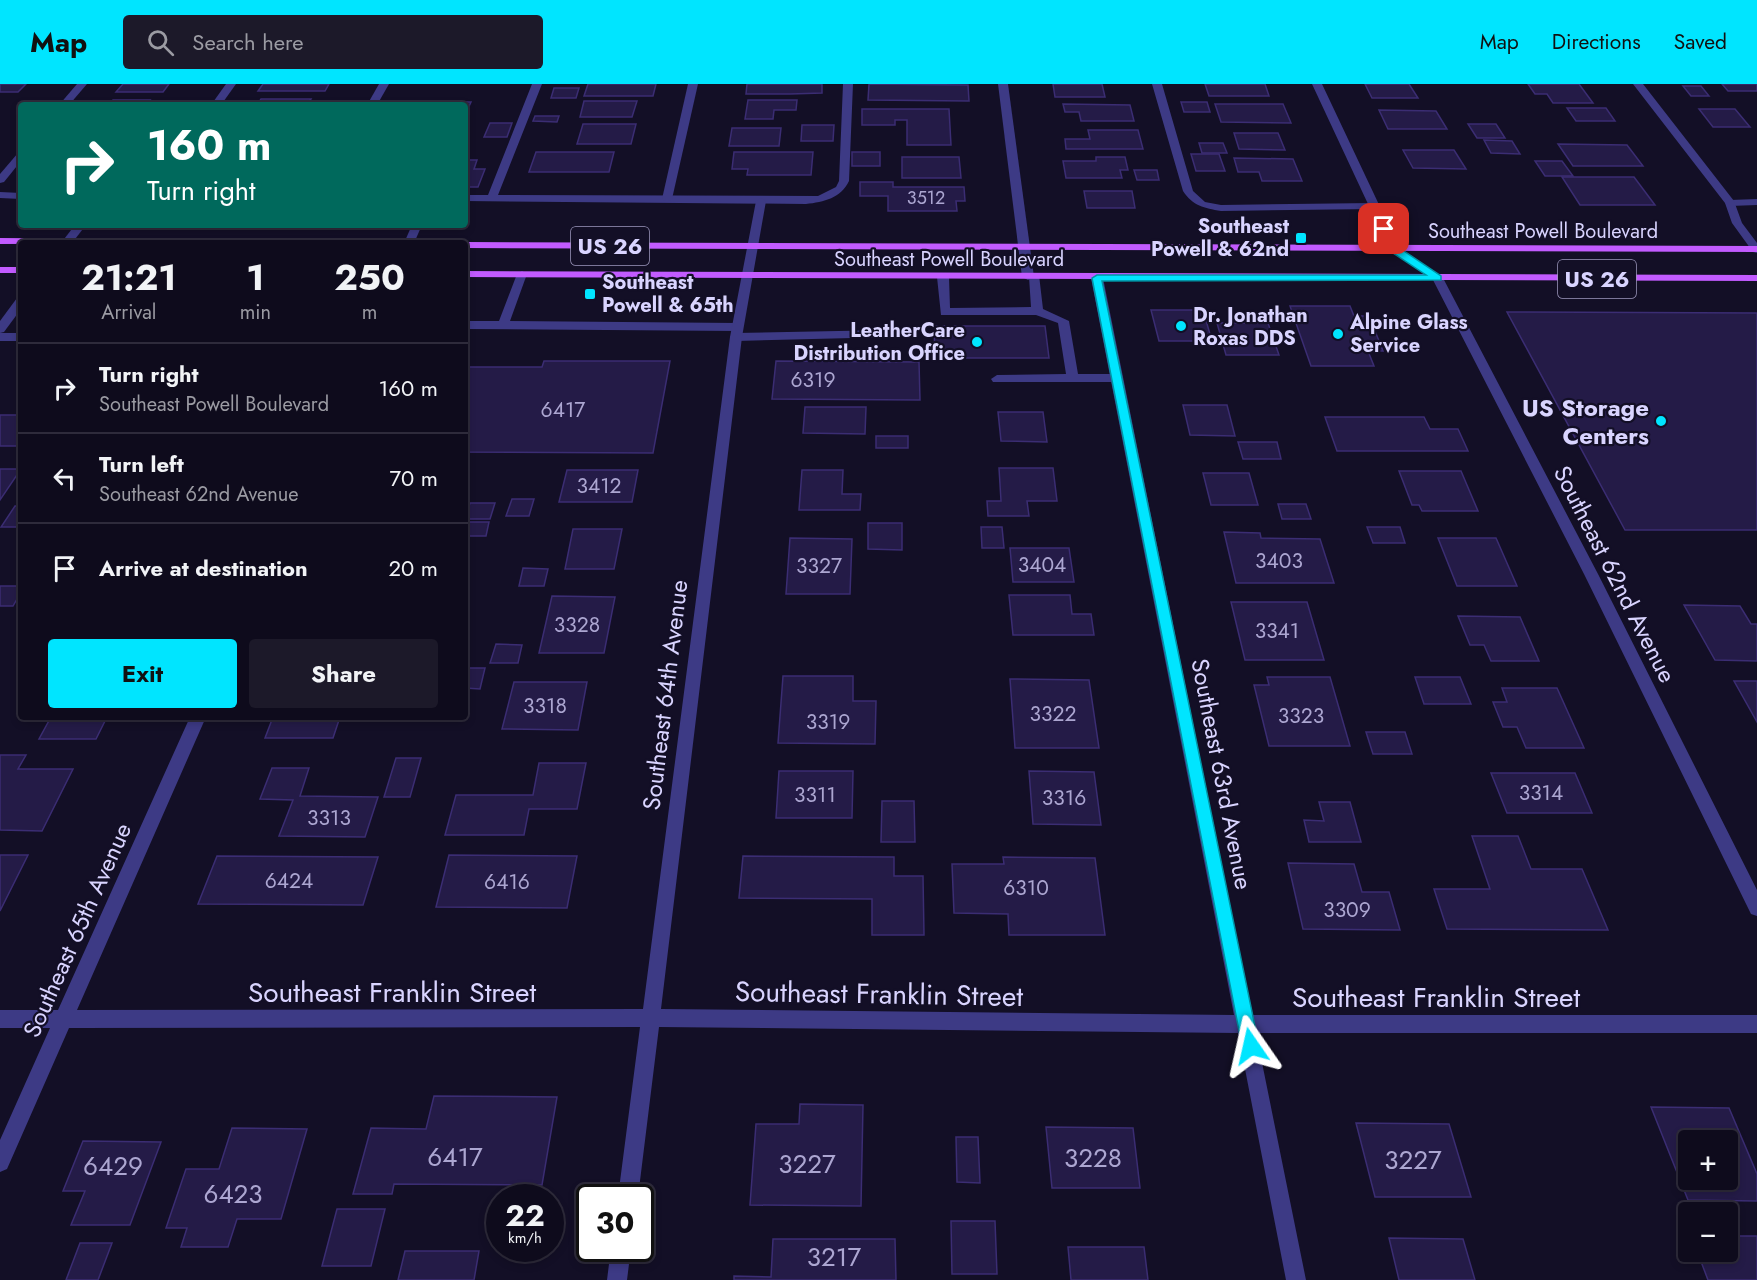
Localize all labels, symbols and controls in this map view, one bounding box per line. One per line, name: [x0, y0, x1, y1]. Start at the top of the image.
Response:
search box: [123, 15, 543, 69]
text: Map: [30, 22, 87, 63]
icon: search: [144, 26, 177, 59]
text: Search here: [192, 26, 304, 58]
text: Map: [1480, 27, 1519, 57]
text: Directions: [1552, 27, 1641, 57]
text: Saved: [1674, 27, 1727, 57]
text: 160 m: [147, 115, 271, 176]
icon: right: [48, 126, 126, 204]
text: Turn right: [147, 171, 255, 210]
house number: 3512: [907, 185, 945, 211]
pin: [1358, 203, 1409, 254]
place label: Southeast Powell & 62nd: [1151, 212, 1290, 264]
icon: arrive: [1367, 212, 1400, 245]
street label: Southeast Powell Boulevard: [1428, 217, 1658, 246]
road number: US 26: [571, 227, 649, 265]
marker: Southeast Powell & 62nd: [1294, 231, 1308, 245]
street label: Southeast Powell Boulevard: [834, 245, 1064, 274]
text: 21:21: [81, 251, 177, 303]
text: 1: [246, 251, 265, 303]
text: 250: [334, 251, 405, 303]
road number: US 26: [1558, 260, 1636, 298]
place label: Southeast Powell & 65th: [602, 268, 734, 320]
marker: Southeast Powell & 65th: [583, 287, 597, 301]
text: Arrival: [101, 298, 156, 327]
text: min: [240, 298, 271, 327]
text: m: [362, 298, 377, 327]
place label: Dr. Jonathan Roxas DDS: [1193, 301, 1308, 353]
place label: Alpine Glass Service: [1349, 308, 1468, 360]
place label: LeatherCare Distribution Office: [794, 316, 965, 368]
marker: Dr. Jonathan Roxas DDS: [1174, 319, 1188, 333]
marker: Alpine Glass Service: [1331, 327, 1345, 341]
marker: LeatherCare Distribution Office: [970, 335, 984, 349]
text: Turn right: [99, 358, 199, 390]
house number: 6319: [790, 365, 836, 395]
icon: right: [48, 372, 81, 405]
text: 160 m: [378, 372, 438, 404]
text: Southeast Powell Boulevard: [99, 390, 329, 419]
place label: US Storage Centers: [1522, 390, 1649, 453]
house number: 6417: [541, 395, 585, 425]
marker: US Storage Centers: [1654, 414, 1668, 428]
text: Turn left: [99, 448, 184, 480]
street label: Southeast 62nd Avenue: [1545, 459, 1685, 689]
icon: left: [48, 462, 81, 495]
text: 70 m: [389, 462, 438, 494]
house number: 3412: [576, 471, 622, 501]
text: Southeast 62nd Avenue: [99, 480, 299, 509]
house number: 3403: [1255, 546, 1303, 576]
house number: 3404: [1018, 550, 1066, 580]
house number: 3327: [796, 551, 842, 581]
icon: arrive: [48, 552, 81, 585]
text: Arrive at destination: [99, 552, 308, 584]
text: 20 m: [389, 552, 438, 584]
street label: Southeast 64th Avenue: [634, 578, 696, 812]
house number: 3328: [554, 610, 600, 640]
house number: 3341: [1255, 616, 1299, 646]
button: Exit: [48, 639, 237, 708]
button: Share: [249, 639, 438, 708]
street label: Southeast 63rd Avenue: [1182, 656, 1262, 892]
house number: 3318: [523, 691, 567, 721]
house number: 3322: [1030, 699, 1076, 729]
house number: 3323: [1278, 701, 1324, 731]
house number: 3319: [806, 707, 850, 737]
house number: 3314: [1519, 778, 1563, 808]
house number: 3311: [794, 780, 836, 810]
house number: 3316: [1042, 783, 1086, 813]
house number: 3313: [307, 803, 351, 833]
street label: Southeast 65th Avenue: [14, 817, 140, 1043]
house number: 6424: [265, 866, 313, 896]
house number: 6416: [484, 867, 530, 897]
house number: 6310: [1003, 873, 1049, 903]
house number: 3309: [1323, 895, 1371, 925]
street label: Southeast Franklin Street: [735, 971, 1024, 1017]
street label: Southeast Franklin Street: [248, 972, 536, 1013]
street label: Southeast Franklin Street: [1292, 977, 1580, 1018]
position arrow: [1219, 1014, 1283, 1078]
map controls: [1678, 1130, 1738, 1262]
button: +: [1678, 1130, 1738, 1190]
house number: 6417: [427, 1138, 483, 1176]
house number: 3228: [1064, 1139, 1122, 1177]
house number: 3227: [1384, 1141, 1442, 1179]
house number: 3227: [778, 1145, 836, 1183]
house number: 6429: [83, 1147, 143, 1185]
house number: 6423: [203, 1175, 263, 1213]
speed limit sign: 30: [576, 1184, 654, 1262]
text: 22: [505, 1194, 545, 1237]
button: −: [1678, 1202, 1738, 1262]
text: km/h: [508, 1227, 542, 1249]
house number: 3217: [807, 1238, 862, 1276]

